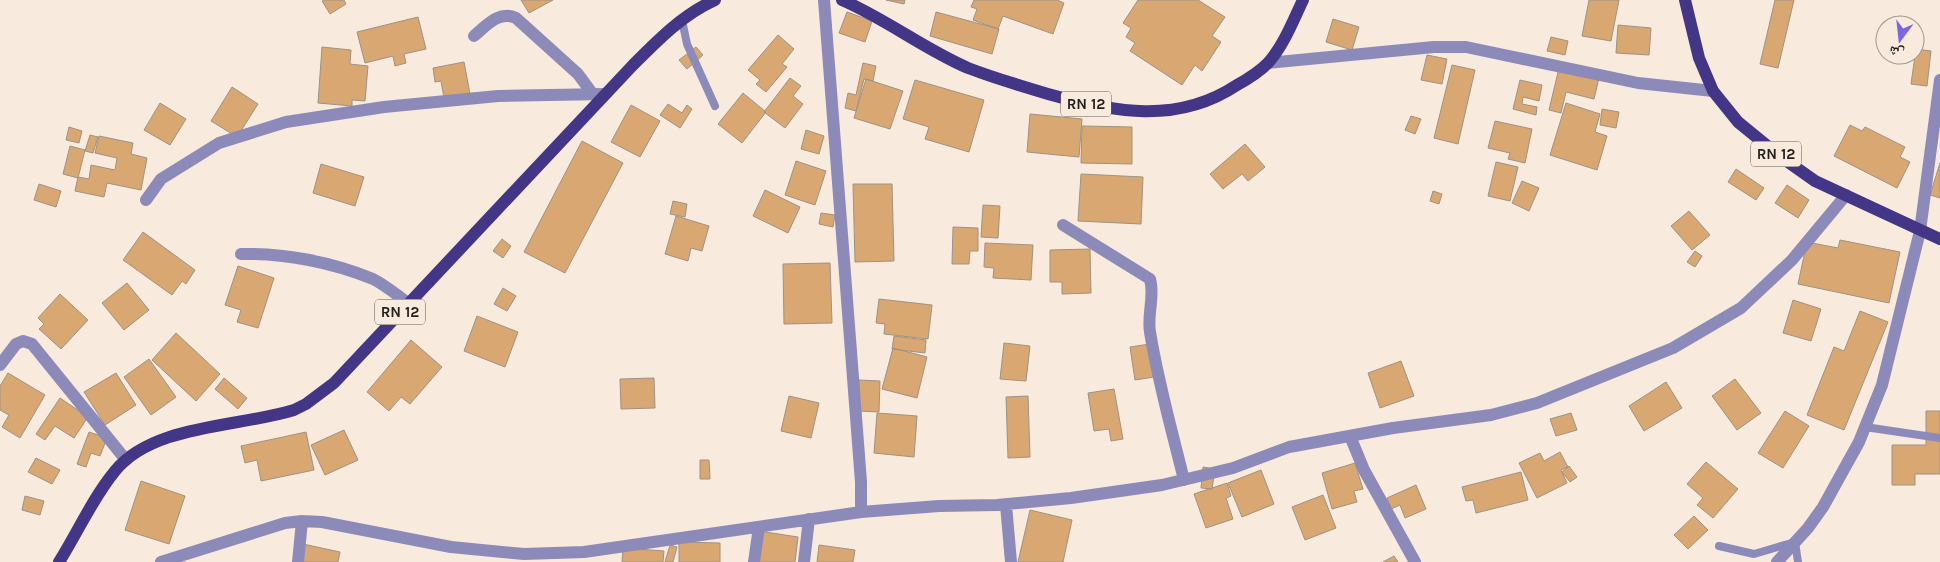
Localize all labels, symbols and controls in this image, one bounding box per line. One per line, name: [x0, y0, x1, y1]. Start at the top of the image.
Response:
north arrow: [1875, 15, 1925, 65]
text: ش: [1887, 42, 1906, 62]
road number: RN 12: [1061, 92, 1111, 116]
road number: RN 12: [1751, 142, 1801, 166]
road number: RN 12: [375, 300, 425, 324]

